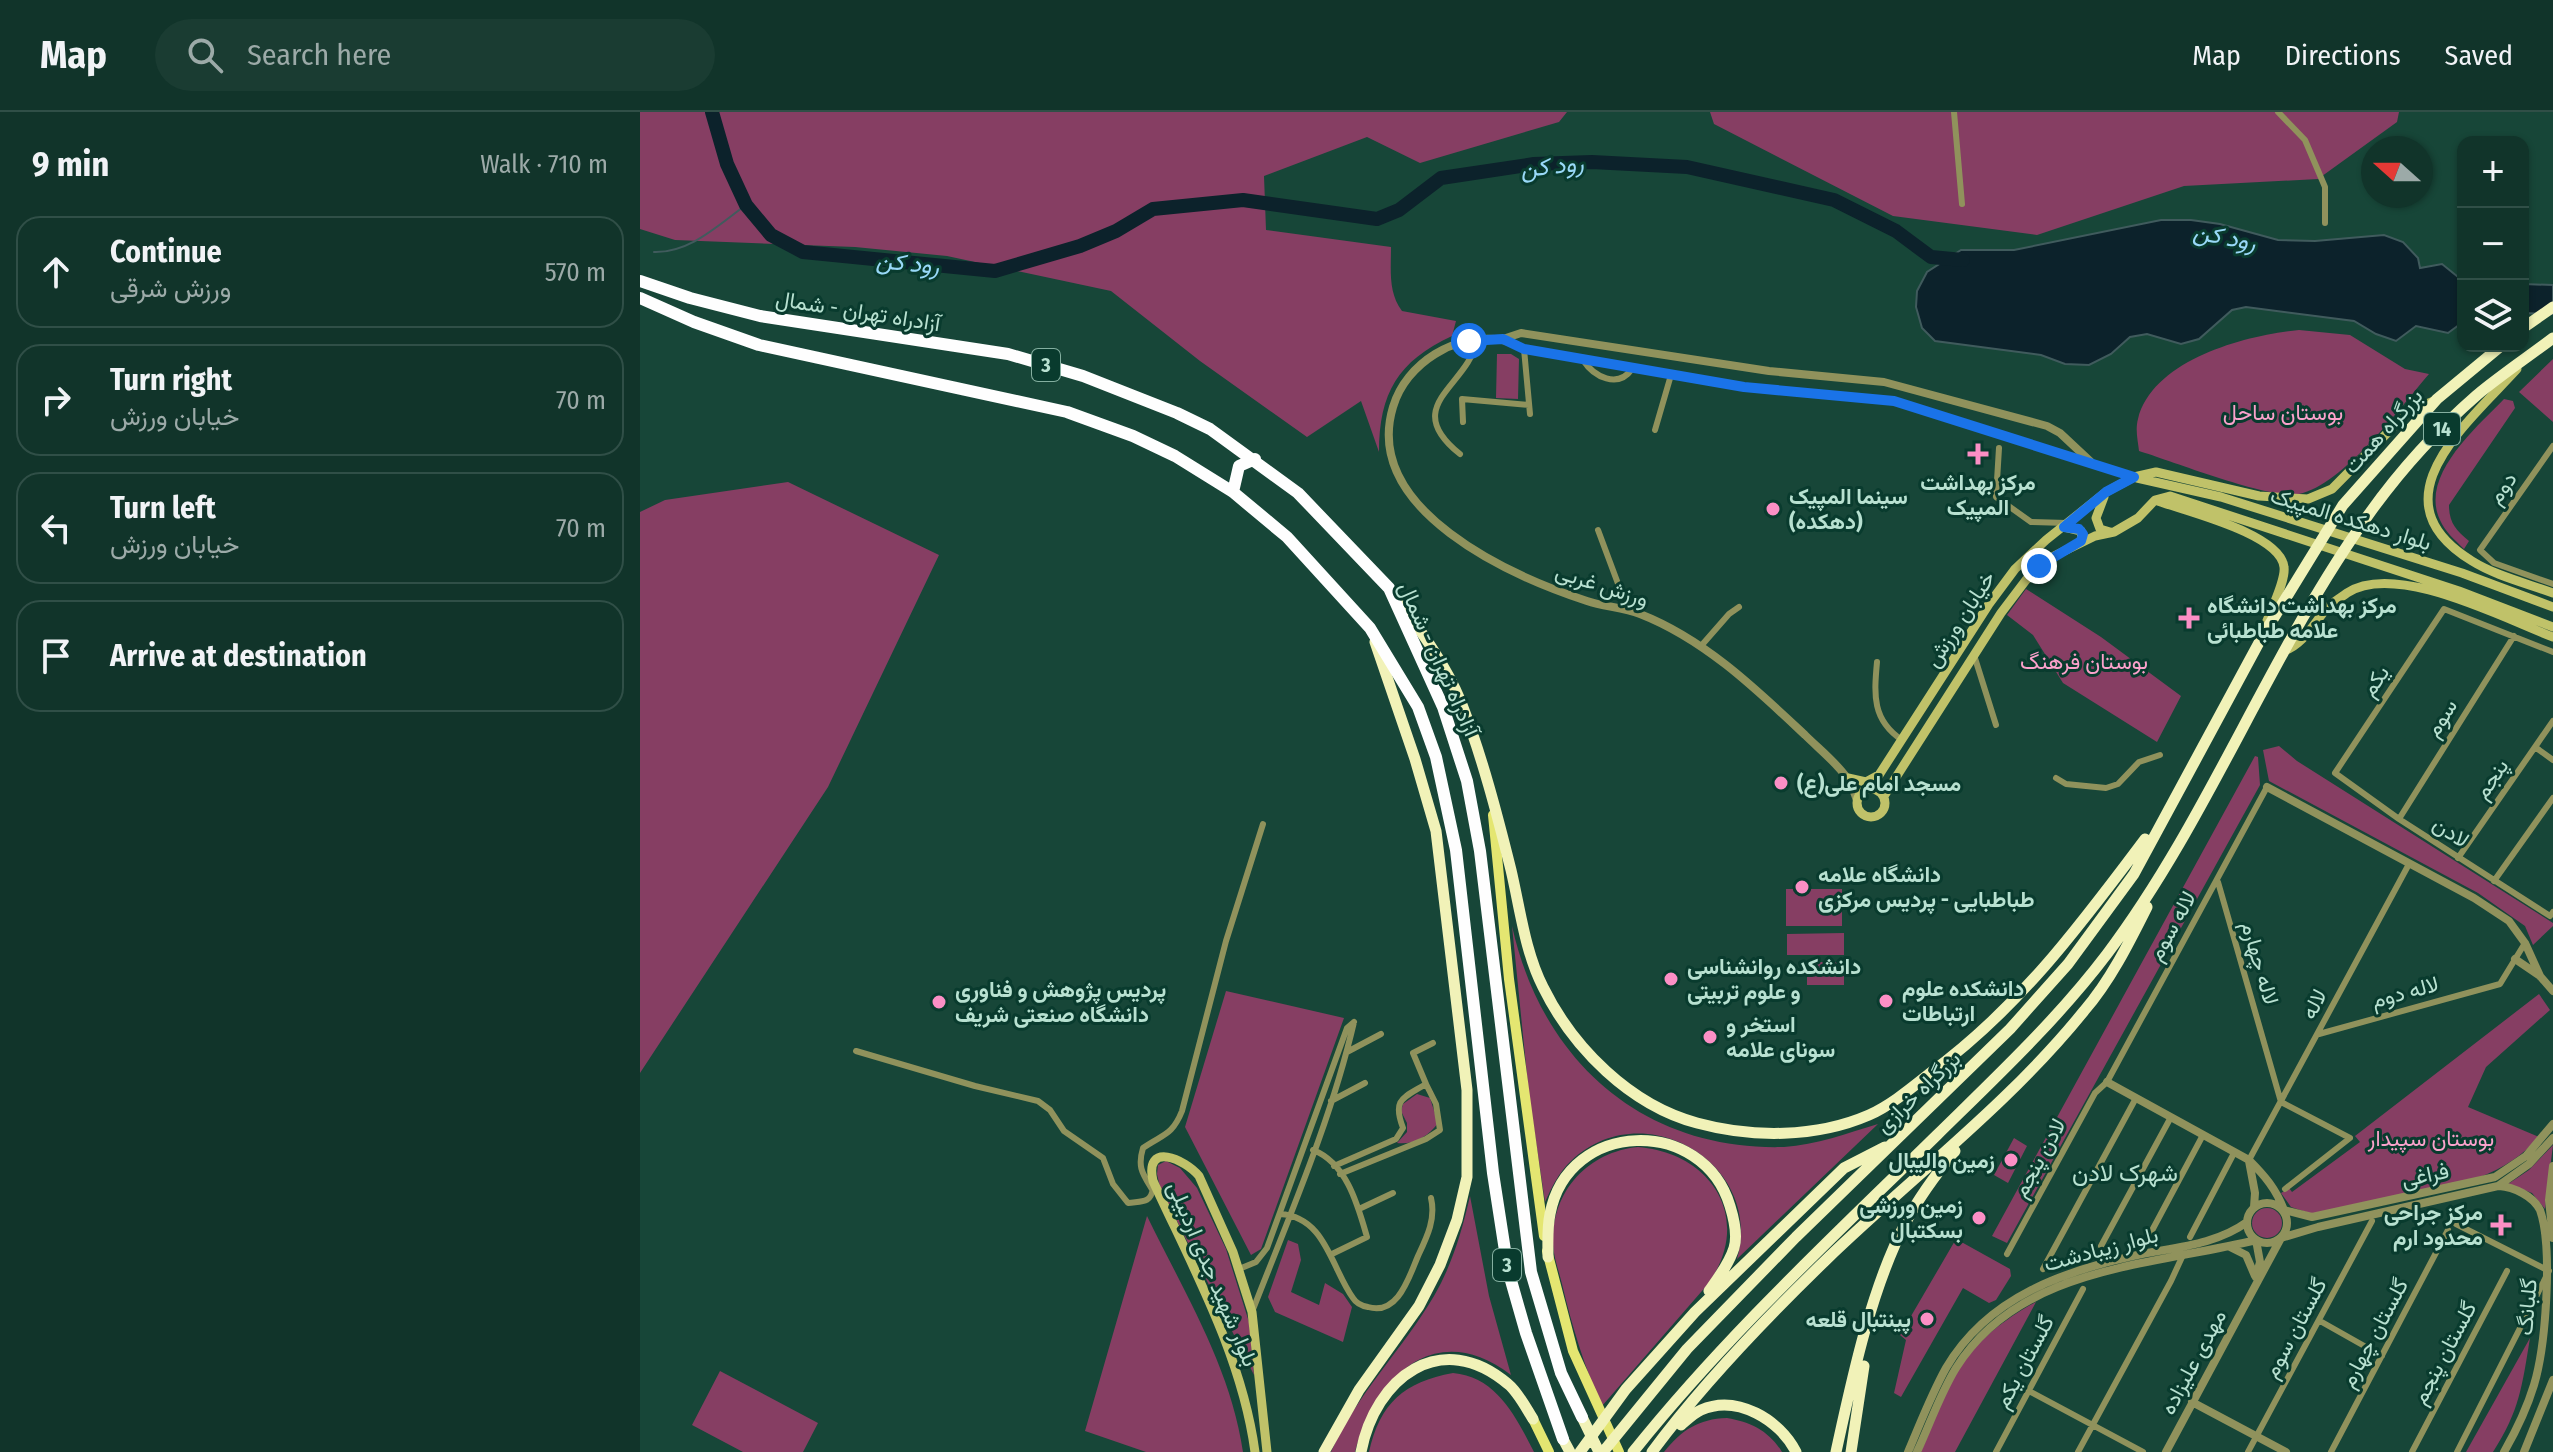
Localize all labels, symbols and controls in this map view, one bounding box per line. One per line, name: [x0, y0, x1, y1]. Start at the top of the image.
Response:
search box: [155, 19, 715, 91]
text: Map: [40, 32, 107, 78]
icon: search: [183, 33, 227, 77]
text: Search here: [247, 37, 391, 73]
text: Map: [2192, 39, 2241, 72]
text: Directions: [2285, 39, 2401, 72]
text: Saved: [2445, 39, 2513, 72]
north arrow: [2361, 136, 2433, 208]
map controls: [2457, 136, 2529, 352]
button: +: [2457, 136, 2529, 208]
text: 9 min: [32, 144, 109, 185]
text: Walk · 710 m: [480, 149, 608, 180]
water label: رود کن: [1519, 149, 1585, 184]
button: −: [2457, 208, 2529, 280]
water label: رود کن: [2191, 217, 2259, 258]
text: Continue: [110, 234, 222, 270]
water label: رود کن: [875, 246, 941, 281]
icon: ahead: [34, 250, 78, 294]
text: 570 m: [545, 257, 606, 288]
text: ورزش شرقی: [110, 273, 231, 304]
button: layers: [2457, 280, 2529, 352]
street label: آزادراه تهران - شمال: [774, 285, 944, 338]
route start: [1451, 323, 1487, 359]
road number: 3: [1032, 349, 1060, 381]
text: Turn right: [110, 362, 232, 398]
icon: right: [34, 378, 78, 422]
street label: بزرگراه همت: [2338, 383, 2428, 479]
text: 70 m: [556, 385, 606, 416]
park label: بوستان ساحل: [2223, 399, 2343, 426]
text: خیابان ورزش: [110, 401, 239, 432]
road number: 14: [2424, 413, 2460, 445]
marker: مرکز بهداشت المپیک: [1967, 443, 1989, 465]
street label: دوم: [2481, 467, 2523, 510]
place label: مرکز بهداشت المپیک: [1920, 469, 2036, 523]
street label: بلوار دهکده المپیک: [2267, 482, 2435, 557]
place label: سینما المپیک (دهکده): [1789, 483, 1908, 535]
text: Turn left: [110, 490, 216, 526]
marker: سینما المپیک (دهکده): [1764, 500, 1782, 518]
icon: left: [34, 506, 78, 550]
text: 70 m: [556, 513, 606, 544]
text: خیابان ورزش: [110, 529, 239, 560]
route end: [2021, 548, 2057, 584]
street label: ورزش غربی: [1552, 557, 1652, 613]
street label: خیابان ورزش: [1919, 566, 2001, 672]
street label: آزادراه تهران - شمال: [1393, 578, 1486, 742]
place label: مرکز بهداشت دانشگاه علامه طباطبائی: [2207, 592, 2397, 644]
marker: مرکز بهداشت دانشگاه علامه طباطبائی: [2178, 607, 2200, 629]
icon: arrive: [34, 634, 78, 678]
text: Arrive at destination: [110, 638, 367, 674]
park label: بوستان فرهنگ: [2020, 648, 2148, 675]
street label: یکم: [2355, 660, 2396, 702]
street label: سوم: [2419, 694, 2464, 743]
street label: پنجم: [2468, 754, 2515, 805]
place label: مسجد امام علی(ع): [1797, 770, 1961, 798]
marker: مسجد امام علی(ع): [1772, 774, 1790, 792]
street label: لادن: [2428, 810, 2474, 854]
place label: دانشگاه علامه طباطبایی - پردیس مرکزی: [1818, 861, 2035, 915]
marker: دانشگاه علامه طباطبایی - پردیس مرکزی: [1793, 878, 1811, 896]
street label: لاله سوم: [2142, 886, 2203, 966]
street label: لاله چهارم: [2234, 918, 2285, 1008]
place label: دانشکده روانشناسی و علوم تربیتی: [1687, 953, 1861, 1006]
marker: دانشکده روانشناسی و علوم تربیتی: [1662, 970, 1680, 988]
street label: لاله دوم: [2368, 970, 2442, 1015]
place label: دانشکده علوم ارتباطات: [1902, 975, 2024, 1027]
place label: پردیس پژوهش و فناوری دانشگاه صنعتی شریف: [955, 976, 1166, 1028]
street label: لاله: [2295, 984, 2333, 1024]
marker: دانشکده علوم ارتباطات: [1877, 992, 1895, 1010]
marker: پردیس پژوهش و فناوری دانشگاه صنعتی شریف: [930, 993, 948, 1011]
place label: استخر و سونای علامه: [1726, 1011, 1835, 1063]
marker: استخر و سونای علامه: [1701, 1028, 1719, 1046]
street label: بزرگراه خرازی: [1870, 1045, 1966, 1139]
street label: لادن پنجم: [2006, 1114, 2073, 1203]
park label: بوستان سپیدار: [2367, 1125, 2494, 1153]
place label: زمین والیبال: [1889, 1147, 1995, 1174]
marker: زمین والیبال: [2002, 1151, 2020, 1169]
street label: فراغی: [2399, 1157, 2451, 1193]
district label: شهرک لادن: [2072, 1159, 2178, 1188]
street label: بلوار شهید جدی اردبیلی: [1162, 1177, 1264, 1371]
place label: زمین ورزشی بسکتبال: [1859, 1192, 1963, 1244]
place label: مرکز جراحی محدود ارم: [2384, 1199, 2483, 1252]
marker: زمین ورزشی بسکتبال: [1970, 1209, 1988, 1227]
marker: مرکز جراحی محدود ارم: [2490, 1214, 2512, 1236]
street label: بلوار زیبادشت: [2041, 1221, 2161, 1277]
road number: 3: [1493, 1249, 1521, 1281]
street label: گلستان سوم: [2257, 1273, 2334, 1383]
street label: گلستان چهارم: [2334, 1274, 2415, 1393]
street label: گلبانگ: [2511, 1277, 2543, 1337]
street label: گلستان پنجم: [2406, 1297, 2483, 1410]
street label: مهدی علیزاده: [2154, 1305, 2232, 1419]
place label: پینتبال قلعه: [1806, 1306, 1911, 1335]
marker: پینتبال قلعه: [1918, 1310, 1936, 1328]
street label: گلستان یکم: [1988, 1311, 2061, 1414]

